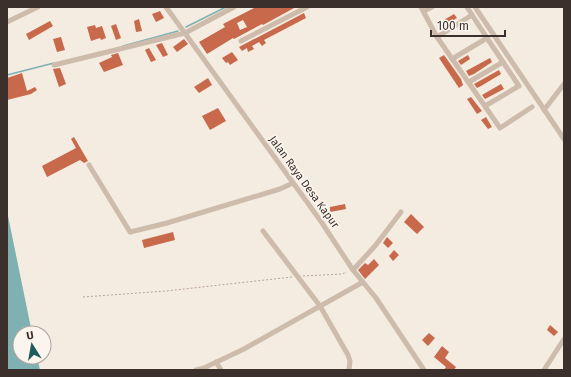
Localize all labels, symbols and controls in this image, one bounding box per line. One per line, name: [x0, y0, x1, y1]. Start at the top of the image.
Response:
scale bar: [431, 12, 505, 38]
text: 100 m: [437, 19, 469, 33]
street label: Jalan Raya Desa Kapur: [266, 133, 342, 231]
north arrow: [12, 325, 52, 365]
text: U: [25, 329, 35, 343]

